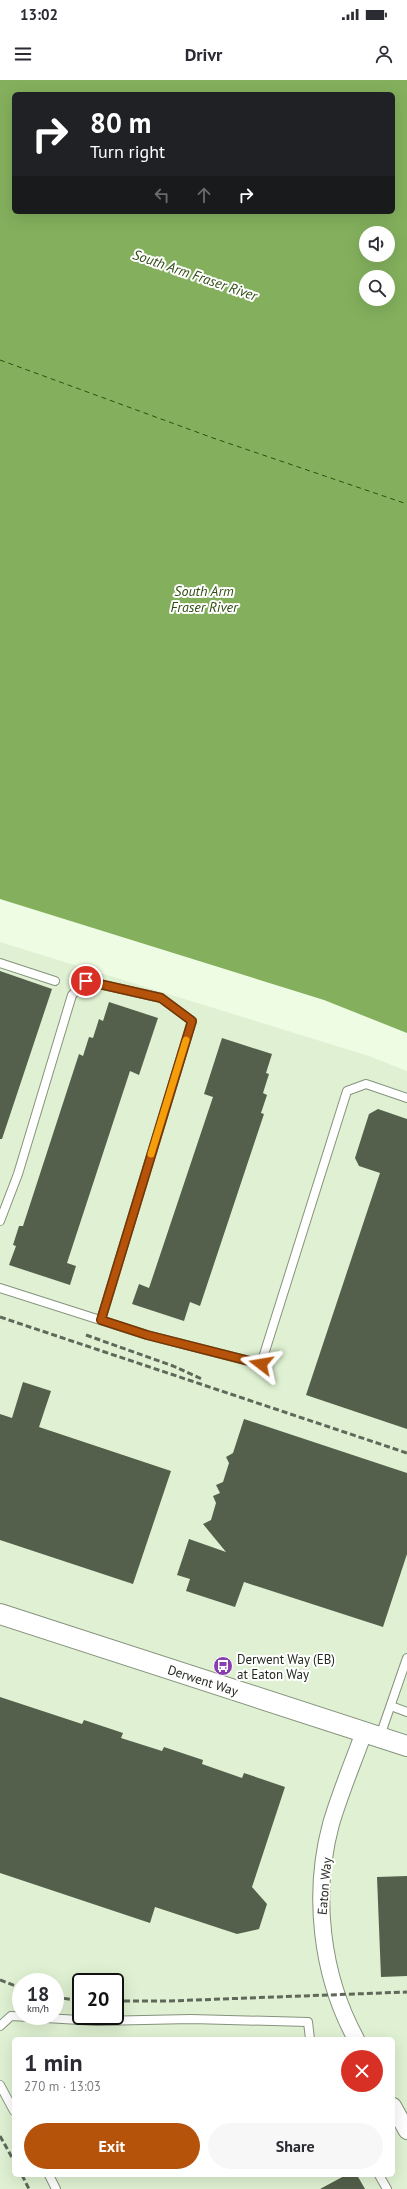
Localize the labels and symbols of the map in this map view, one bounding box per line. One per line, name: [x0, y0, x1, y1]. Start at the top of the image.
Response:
water label: South Arm Fraser River: [131, 245, 261, 305]
water label: South Arm Fraser River: [170, 582, 239, 616]
pin: [69, 964, 103, 998]
position arrow: [240, 1343, 282, 1385]
place label: Derwent Way (EB) at Eaton Way: [237, 1651, 335, 1683]
bus stop icon: Derwent Way (EB) at Eaton Way: [212, 1655, 234, 1677]
street label: Derwent Way: [165, 1661, 240, 1700]
street label: Eaton Way: [314, 1857, 335, 1916]
speed limit sign: 20: [72, 1973, 124, 2025]

